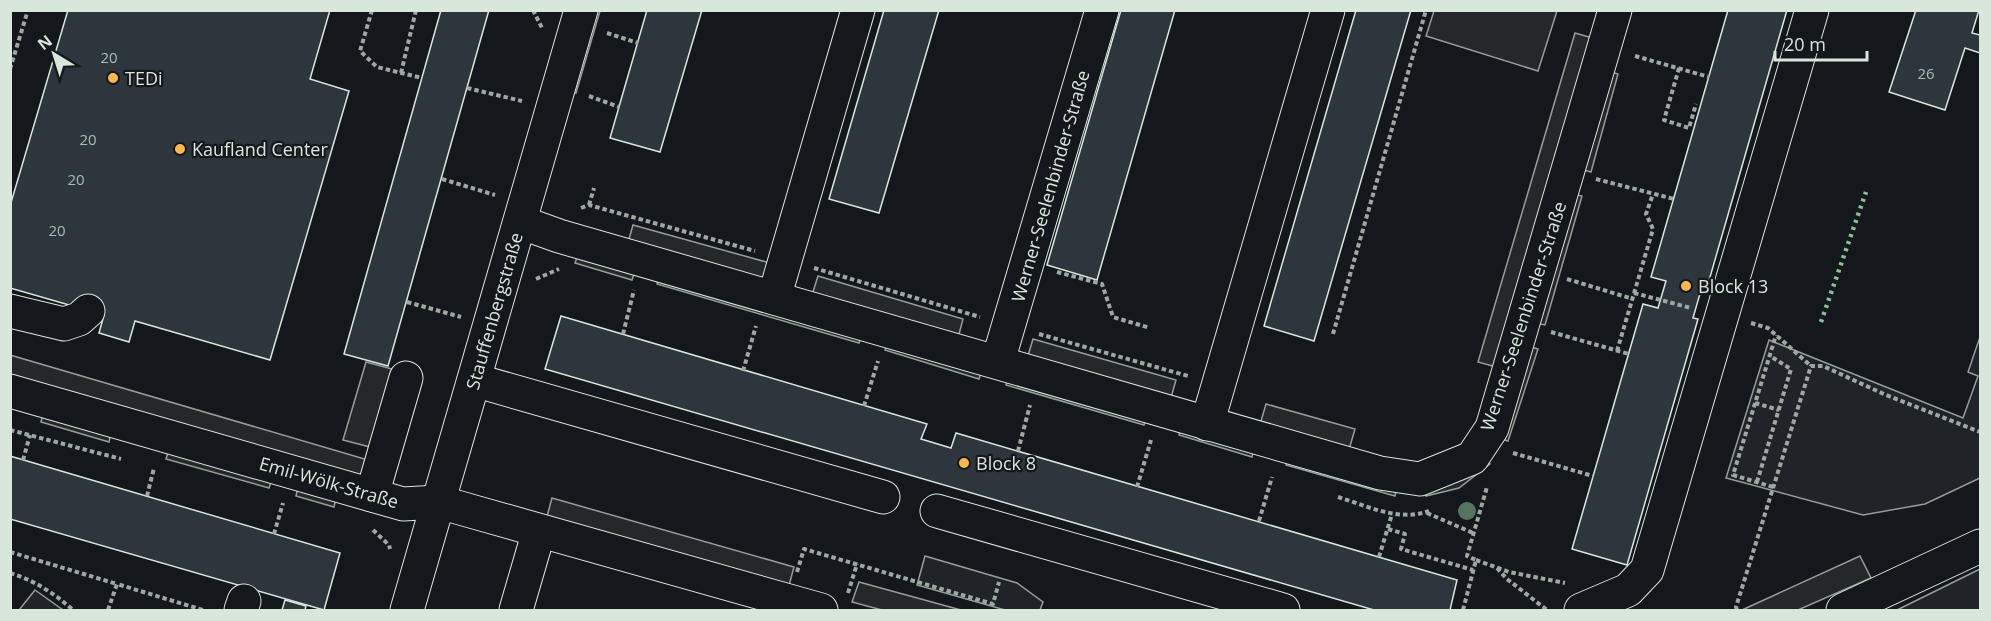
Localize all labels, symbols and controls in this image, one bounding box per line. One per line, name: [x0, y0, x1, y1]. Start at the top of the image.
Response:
north arrow: [24, 24, 84, 84]
scale bar: [1775, 24, 1866, 62]
text: N: [33, 30, 57, 55]
text: 20 m: [1784, 32, 1826, 56]
house number: 20: [100, 47, 118, 67]
house number: 26: [1917, 63, 1935, 83]
place label: TEDi: [125, 66, 163, 90]
street label: Werner-Seelenbinder-Straße: [1005, 67, 1095, 305]
marker: TEDi: [106, 71, 120, 85]
house number: 20: [79, 129, 97, 149]
place label: Kaufland Center: [192, 137, 328, 161]
marker: Kaufland Center: [173, 142, 187, 156]
house number: 20: [67, 169, 85, 189]
street label: Werner-Seelenbinder-Straße: [1475, 198, 1571, 434]
house number: 20: [48, 220, 66, 240]
street label: Stauffenbergstraße: [460, 230, 528, 392]
place label: Block 13: [1698, 274, 1768, 298]
marker: Block 13: [1679, 279, 1693, 293]
street label: Emil-Wölk-Straße: [257, 451, 401, 513]
place label: Block 8: [976, 451, 1036, 475]
marker: Block 8: [957, 456, 971, 470]

